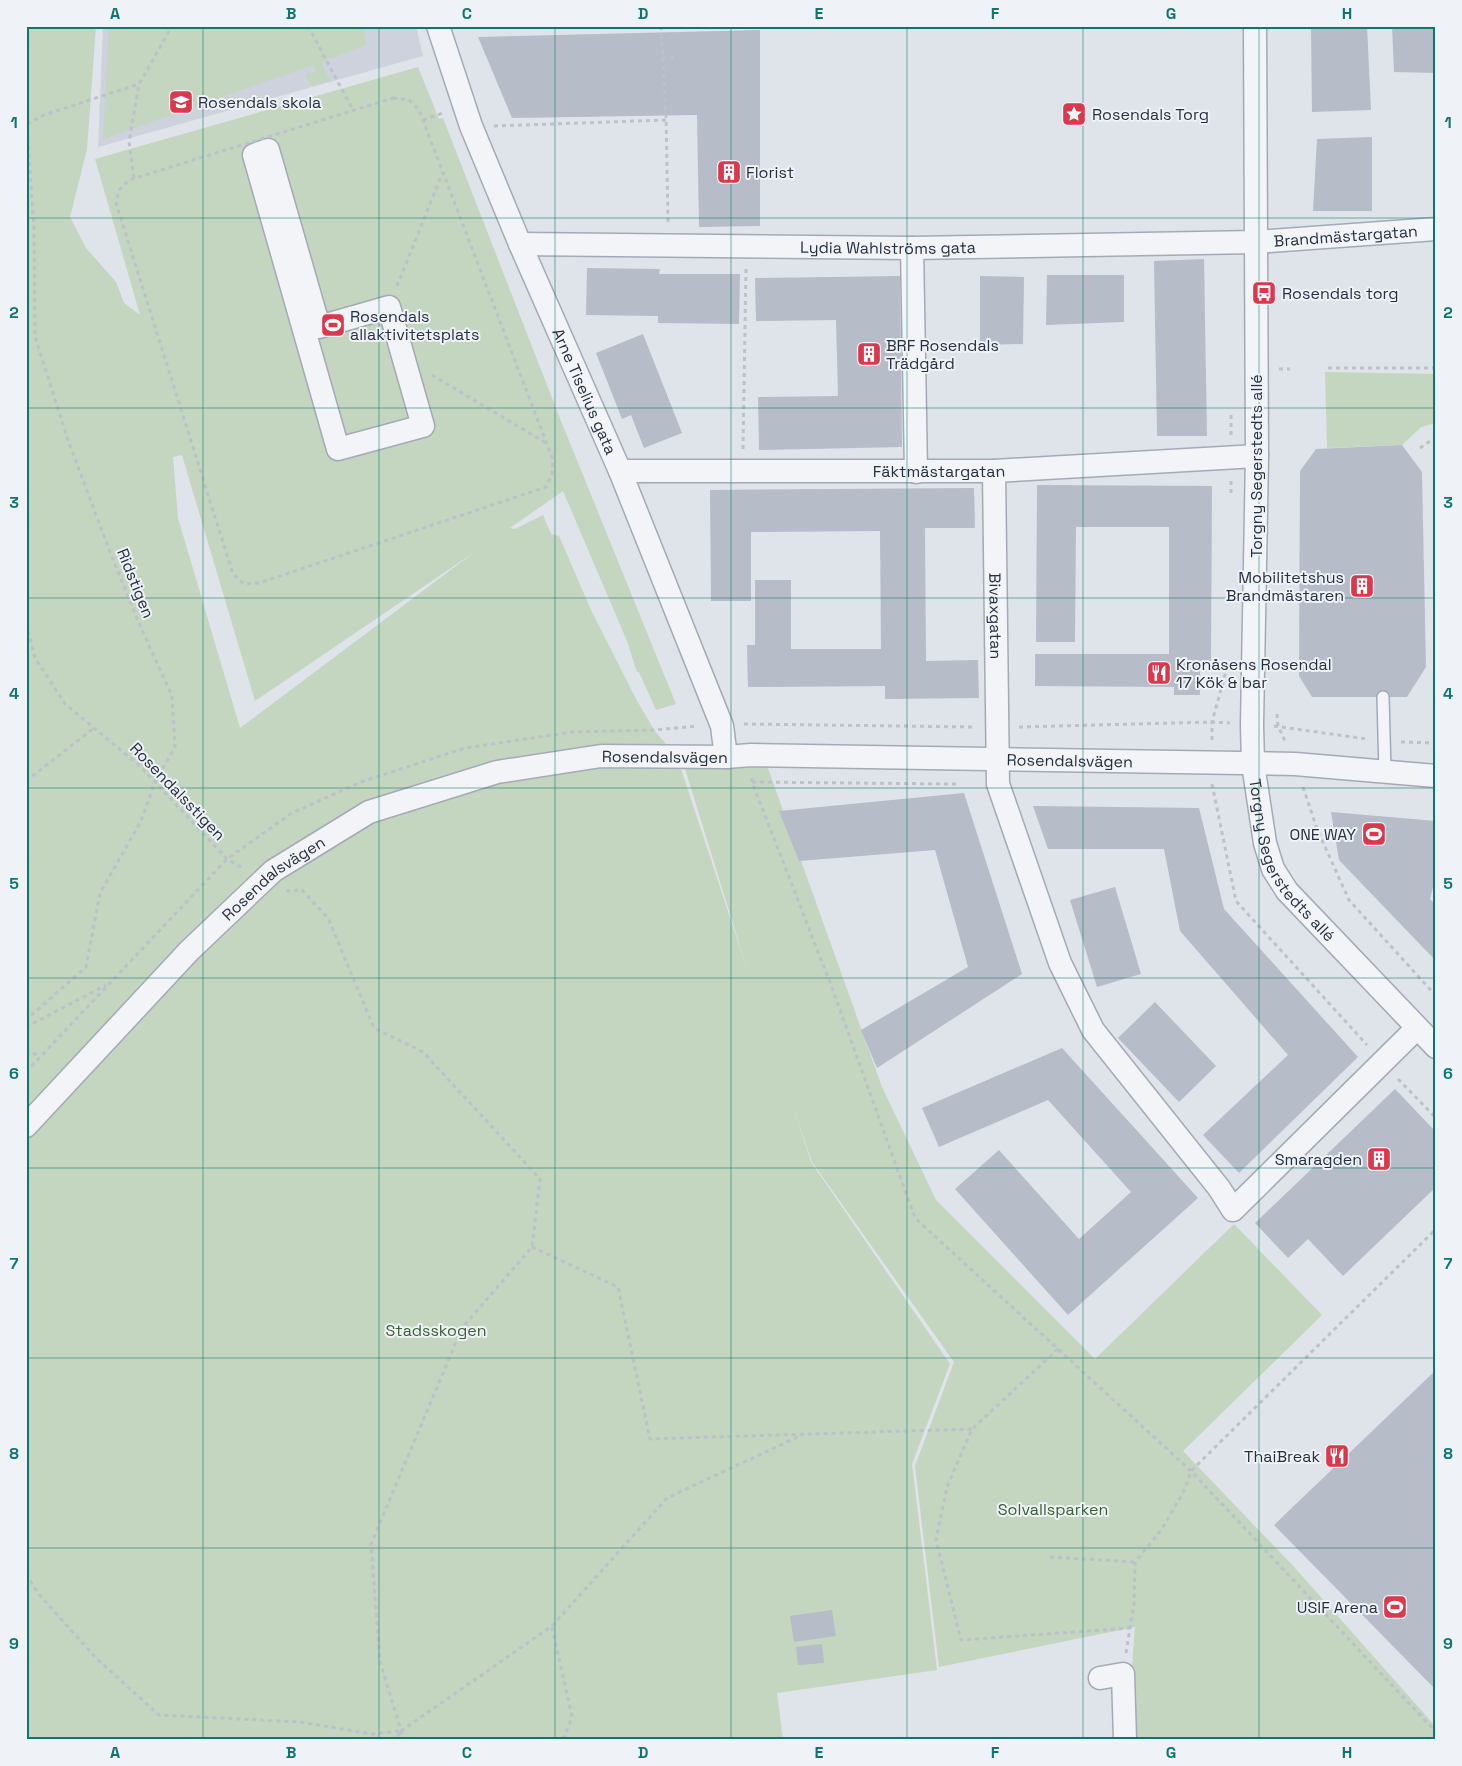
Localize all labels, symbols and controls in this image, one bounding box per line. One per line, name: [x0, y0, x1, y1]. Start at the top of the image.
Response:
text: A: [110, 3, 120, 24]
text: B: [286, 3, 296, 24]
text: C: [462, 3, 472, 24]
text: D: [638, 3, 648, 24]
text: E: [815, 3, 824, 24]
text: F: [991, 3, 1000, 24]
text: G: [1166, 3, 1176, 24]
text: H: [1342, 3, 1352, 24]
school or university icon: Rosendals skola: [168, 89, 194, 115]
place label: Rosendals skola: [198, 92, 321, 113]
place icon: Rosendals Torg: [1061, 101, 1087, 127]
place label: Rosendals Torg: [1092, 104, 1209, 125]
text: 1: [10, 112, 18, 133]
text: 1: [1444, 112, 1452, 133]
building icon: Florist: [716, 159, 742, 185]
place label: Florist: [746, 162, 794, 183]
street label: Brandmästargatan: [1273, 220, 1419, 252]
street label: Lydia Wahlströms gata: [800, 237, 976, 259]
bus stop icon: Rosendals torg: [1251, 280, 1277, 306]
place label: Rosendals torg: [1282, 283, 1399, 304]
text: 2: [9, 302, 19, 323]
text: 2: [1443, 302, 1453, 323]
place label: Rosendals allaktivitetsplats: [350, 306, 479, 345]
sports icon: Rosendals allaktivitetsplats: [320, 312, 346, 338]
street label: Arne Tiselius gata: [547, 325, 621, 458]
place label: BRF Rosendals Trädgård: [886, 335, 999, 374]
building icon: BRF Rosendals Trädgård: [856, 341, 882, 367]
street label: Torgny Segerstedts allé: [1246, 374, 1267, 558]
street label: Fäktmästargatan: [873, 460, 1006, 482]
text: 3: [9, 492, 19, 513]
text: 3: [1443, 492, 1453, 513]
street label: Ridstigen: [112, 545, 159, 621]
place label: Mobilitetshus Brandmästaren: [1226, 567, 1344, 606]
street label: Bivaxgatan: [984, 573, 1006, 659]
building icon: Mobilitetshus Brandmästaren: [1349, 573, 1375, 599]
place label: Kronåsens Rosendal 17 Kök & bar: [1176, 654, 1332, 693]
restaurant icon: Kronåsens Rosendal 17 Kök & bar: [1146, 660, 1172, 686]
text: 4: [9, 683, 19, 704]
text: 4: [1443, 683, 1453, 704]
street label: Rosendalsstigen: [125, 738, 230, 845]
street label: Rosendalsvägen: [602, 746, 728, 768]
street label: Rosendalsvägen: [1006, 749, 1133, 772]
street label: Torgny Segerstedts allé: [1244, 777, 1340, 946]
sports icon: ONE WAY: [1361, 821, 1387, 847]
place label: ONE WAY: [1289, 824, 1356, 845]
street label: Rosendalsvägen: [217, 832, 329, 925]
text: 5: [9, 873, 19, 894]
text: 5: [1443, 873, 1453, 894]
text: 6: [9, 1063, 19, 1084]
text: 6: [1443, 1063, 1453, 1084]
building icon: Smaragden: [1366, 1146, 1392, 1172]
place label: Smaragden: [1275, 1149, 1362, 1170]
text: 7: [10, 1253, 19, 1274]
text: 7: [1444, 1253, 1453, 1274]
park label: Stadsskogen: [386, 1320, 486, 1341]
text: 8: [9, 1443, 19, 1464]
restaurant icon: ThaiBreak: [1324, 1443, 1350, 1469]
text: 8: [1443, 1443, 1453, 1464]
place label: ThaiBreak: [1244, 1446, 1320, 1467]
park label: Solvallsparken: [998, 1499, 1108, 1520]
sports icon: USIF Arena: [1382, 1594, 1408, 1620]
place label: USIF Arena: [1297, 1597, 1378, 1618]
text: 9: [9, 1633, 19, 1654]
text: 9: [1443, 1633, 1453, 1654]
text: A: [110, 1742, 120, 1763]
text: B: [286, 1742, 296, 1763]
text: C: [462, 1742, 472, 1763]
text: D: [638, 1742, 648, 1763]
text: E: [815, 1742, 824, 1763]
text: F: [991, 1742, 1000, 1763]
text: G: [1166, 1742, 1176, 1763]
text: H: [1342, 1742, 1352, 1763]

